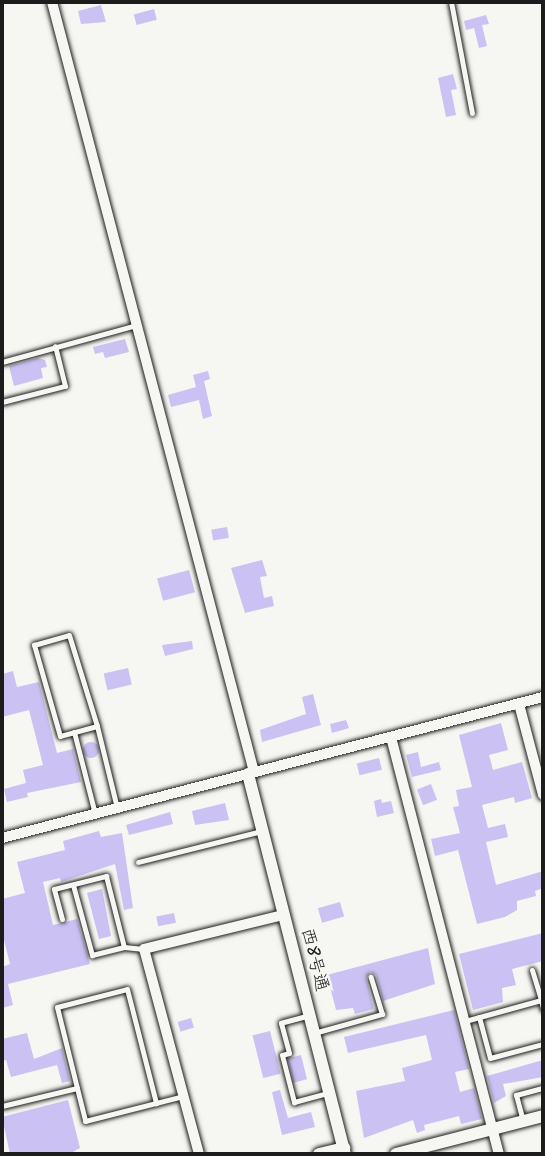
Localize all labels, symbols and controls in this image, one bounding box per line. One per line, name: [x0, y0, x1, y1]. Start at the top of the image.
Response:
street label: 西8号通: [295, 926, 331, 994]

